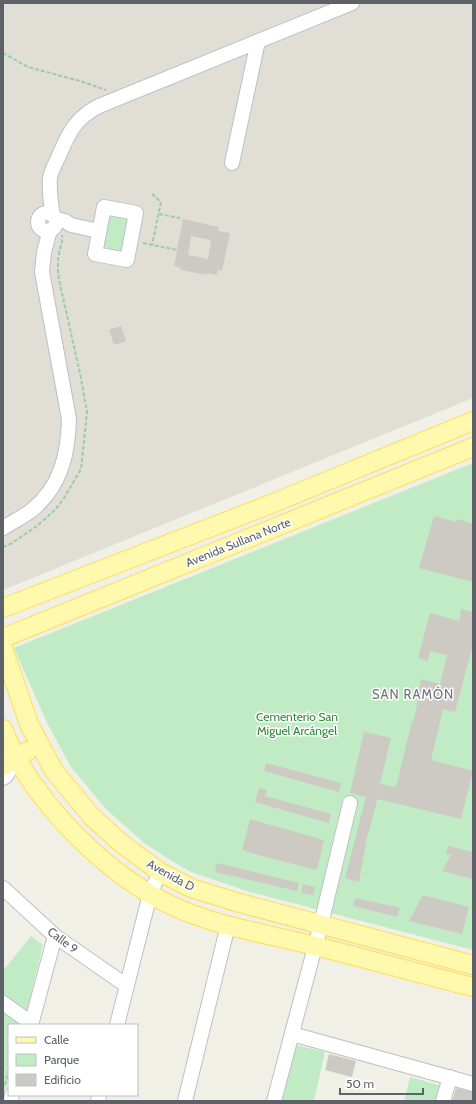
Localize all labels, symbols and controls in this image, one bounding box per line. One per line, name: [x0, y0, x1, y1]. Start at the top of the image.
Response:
street label: Avenida Sullana Norte: [183, 514, 293, 570]
district label: SAN RAMÓN: [372, 686, 454, 702]
park label: Cementerio San Miguel Arcángel: [256, 709, 338, 738]
street label: Avenida D: [145, 856, 198, 894]
street label: Calle 9: [45, 924, 81, 956]
legend: [8, 1024, 138, 1096]
text: Calle: [44, 1032, 69, 1047]
text: Parque: [44, 1052, 79, 1067]
scale bar: [340, 1070, 423, 1096]
text: Edificio: [44, 1072, 81, 1087]
text: 50 m: [346, 1076, 374, 1091]

